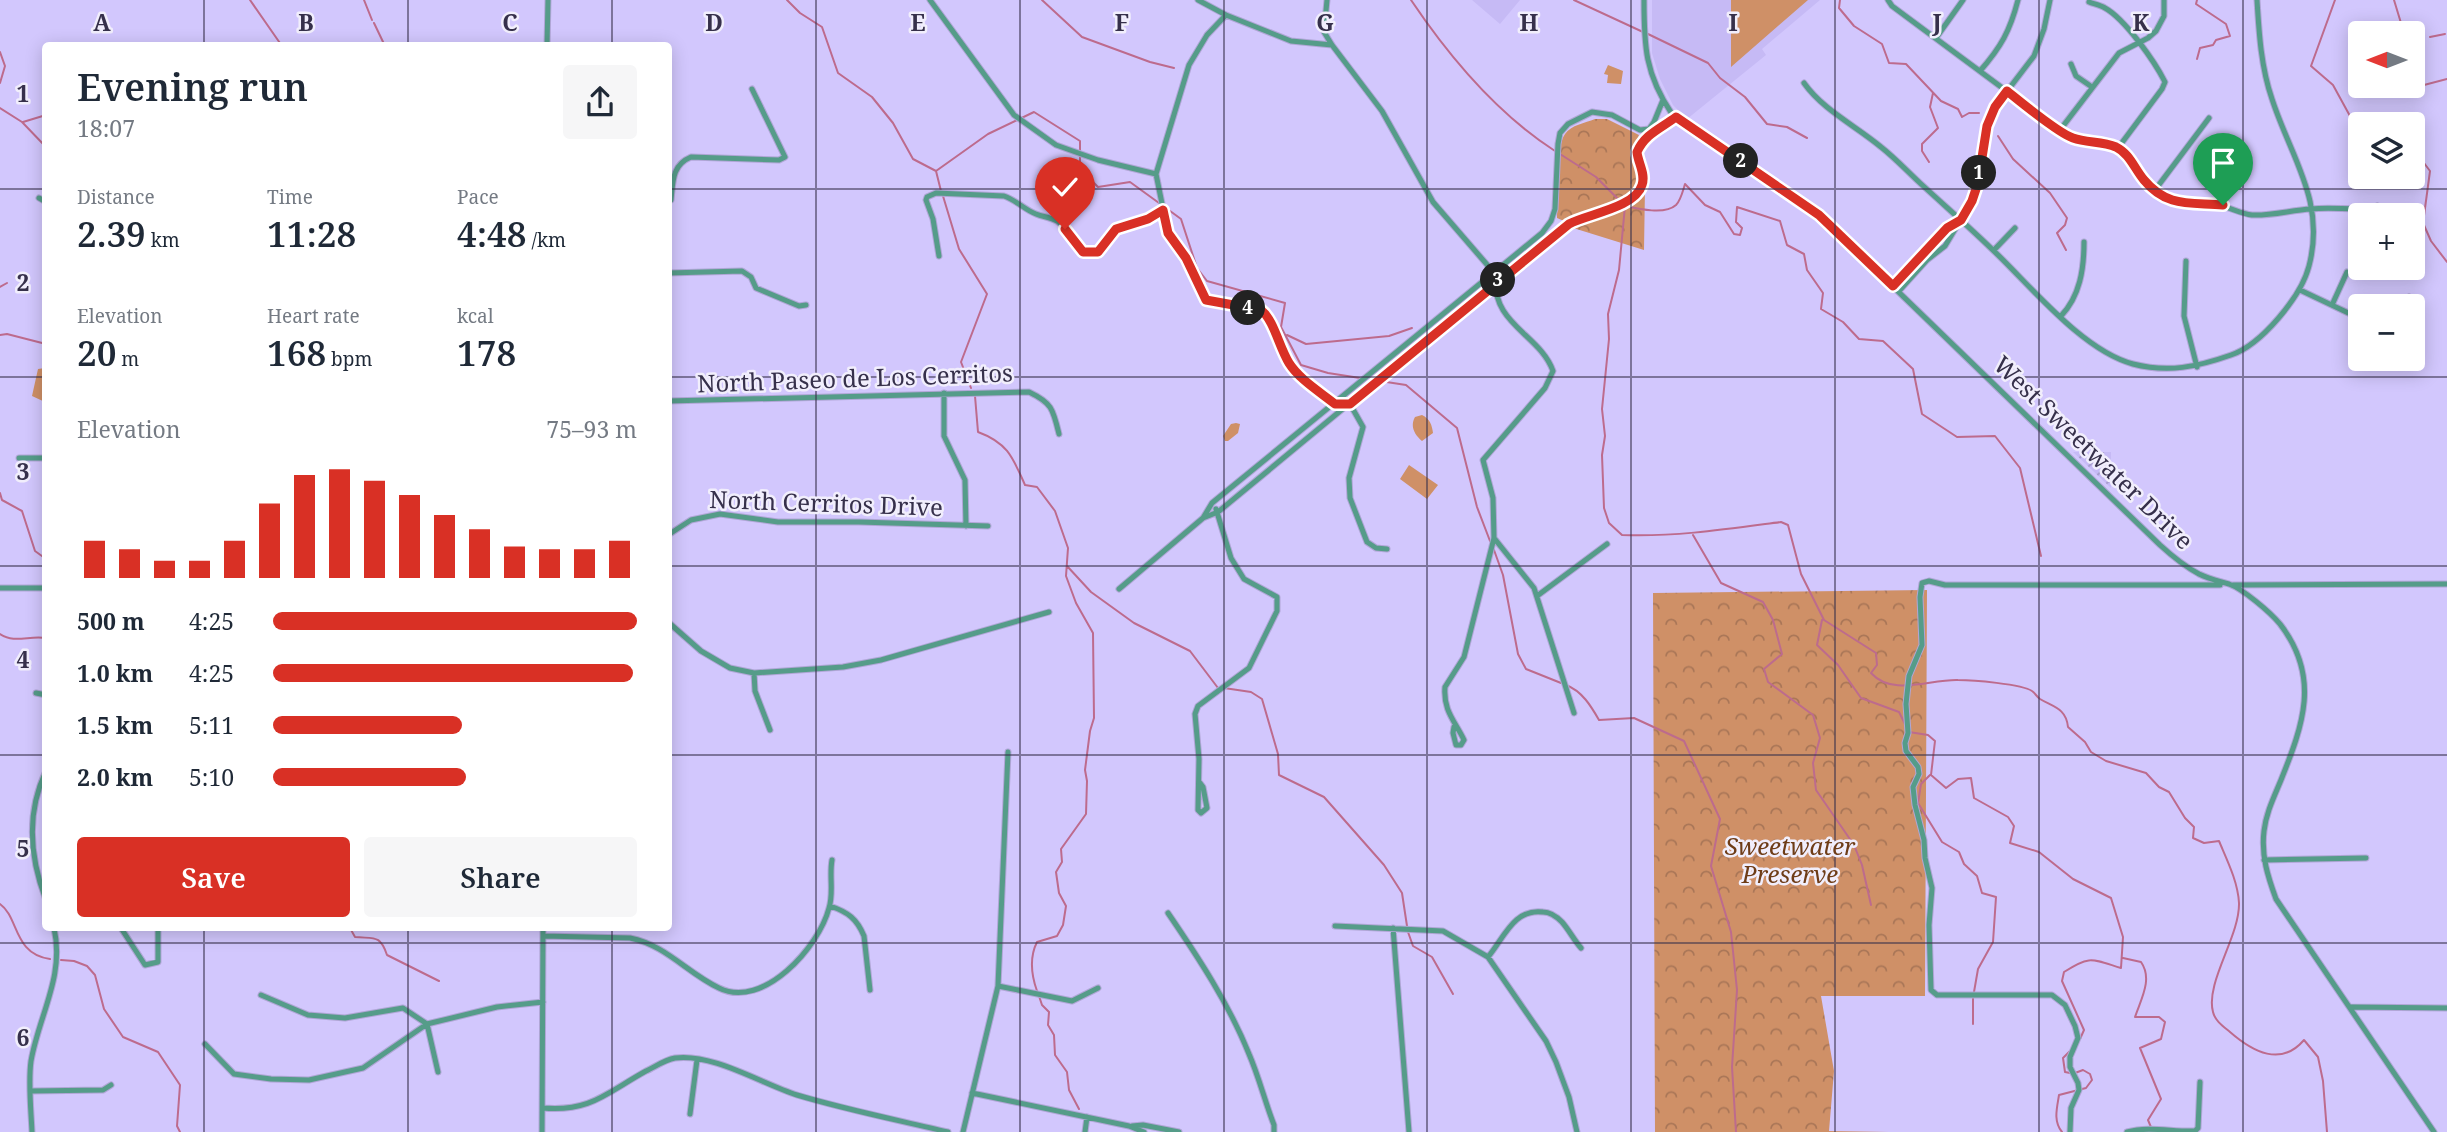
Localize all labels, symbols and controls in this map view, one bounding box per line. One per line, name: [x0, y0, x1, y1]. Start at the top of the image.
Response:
text: A: [93, 6, 111, 38]
text: B: [298, 6, 314, 38]
text: C: [502, 6, 518, 38]
text: D: [705, 6, 723, 38]
text: E: [910, 6, 926, 38]
text: F: [1115, 6, 1129, 38]
text: G: [1316, 6, 1334, 38]
text: H: [1520, 6, 1539, 38]
text: I: [1728, 6, 1738, 38]
text: J: [1931, 6, 1942, 38]
text: K: [2133, 6, 2150, 38]
north arrow: [2348, 21, 2426, 98]
map controls: [2348, 21, 2425, 371]
text: Evening run: [77, 60, 308, 112]
button: share: [563, 65, 637, 139]
text: 1: [17, 77, 30, 109]
text: 18:07: [77, 112, 135, 144]
button: layers: [2348, 112, 2425, 189]
pin: [2193, 133, 2253, 205]
pin: 2: [1724, 144, 1758, 178]
icon: arrive: [2204, 144, 2242, 182]
text: 2: [1735, 147, 1746, 173]
pin: 1: [1962, 156, 1996, 190]
pin: [1035, 157, 1095, 229]
text: 1: [1973, 159, 1984, 185]
icon: check: [1046, 168, 1084, 206]
text: Distance: [77, 184, 155, 210]
text: Time: [267, 184, 313, 210]
text: Pace: [457, 184, 499, 210]
button: +: [2348, 203, 2425, 280]
text: 2.39: [77, 210, 146, 257]
text: 11:28: [267, 210, 356, 257]
text: 4:48: [457, 210, 527, 257]
text: km: [146, 227, 180, 253]
text: /km: [527, 227, 566, 253]
pin: 3: [1480, 262, 1516, 298]
text: 2: [17, 266, 30, 298]
text: 3: [1492, 266, 1503, 292]
pin: 4: [1230, 290, 1266, 326]
text: 4: [1242, 294, 1253, 320]
button: −: [2348, 294, 2425, 371]
text: Elevation: [77, 303, 163, 329]
text: Heart rate: [267, 303, 360, 329]
text: kcal: [457, 303, 494, 329]
text: 20: [77, 329, 116, 376]
text: 168: [267, 329, 326, 376]
text: 178: [457, 329, 516, 376]
text: m: [116, 346, 139, 372]
text: bpm: [326, 346, 372, 372]
street label: West Sweetwater Drive: [1987, 348, 2201, 556]
street label: North Paseo de Los Cerritos: [697, 355, 1013, 400]
text: Elevation: [77, 413, 181, 445]
text: 75–93 m: [546, 413, 637, 445]
text: 3: [17, 455, 30, 487]
street label: North Cerritos Drive: [709, 482, 943, 523]
text: 500 m: [77, 605, 145, 637]
text: 4:25: [189, 605, 234, 637]
text: 4: [17, 643, 30, 675]
text: 1.0 km: [77, 657, 153, 689]
text: 4:25: [189, 657, 234, 689]
text: 1.5 km: [77, 709, 153, 741]
text: 5:11: [189, 709, 234, 741]
text: 2.0 km: [77, 761, 153, 793]
text: 5:10: [189, 761, 234, 793]
park label: Sweetwater Preserve: [1725, 829, 1856, 890]
text: 5: [17, 832, 30, 864]
button: Save: [77, 837, 350, 917]
button: Share: [364, 837, 637, 917]
text: 6: [17, 1021, 30, 1053]

